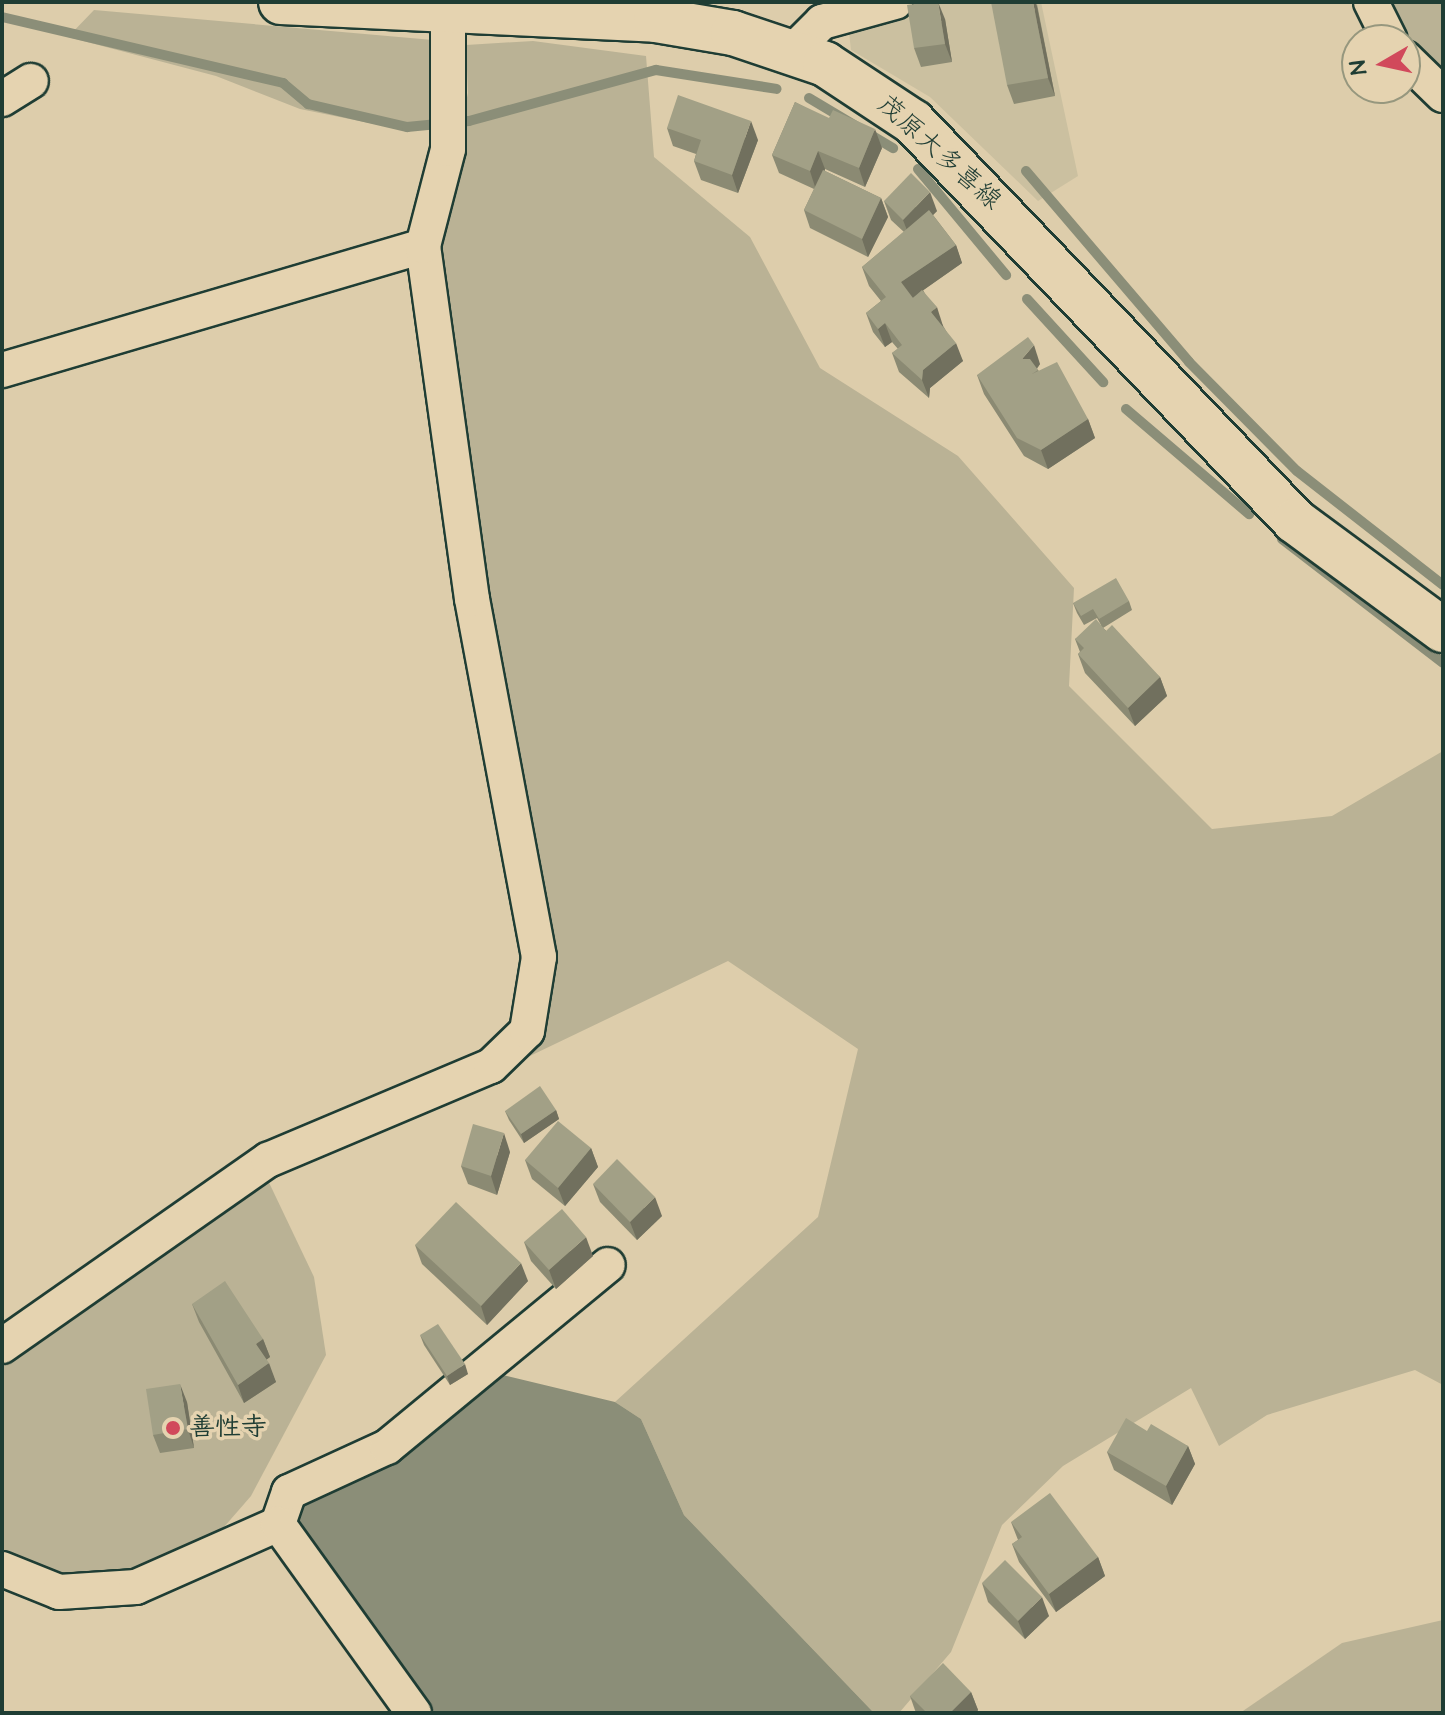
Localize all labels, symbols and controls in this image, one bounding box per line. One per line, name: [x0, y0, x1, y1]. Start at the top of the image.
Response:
north arrow: [1341, 24, 1421, 104]
text: N: [1342, 58, 1375, 77]
street label: 茂原大多喜線: [871, 89, 1007, 217]
place label: 善性寺: [189, 1412, 267, 1444]
marker: 善性寺: [164, 1419, 182, 1437]

